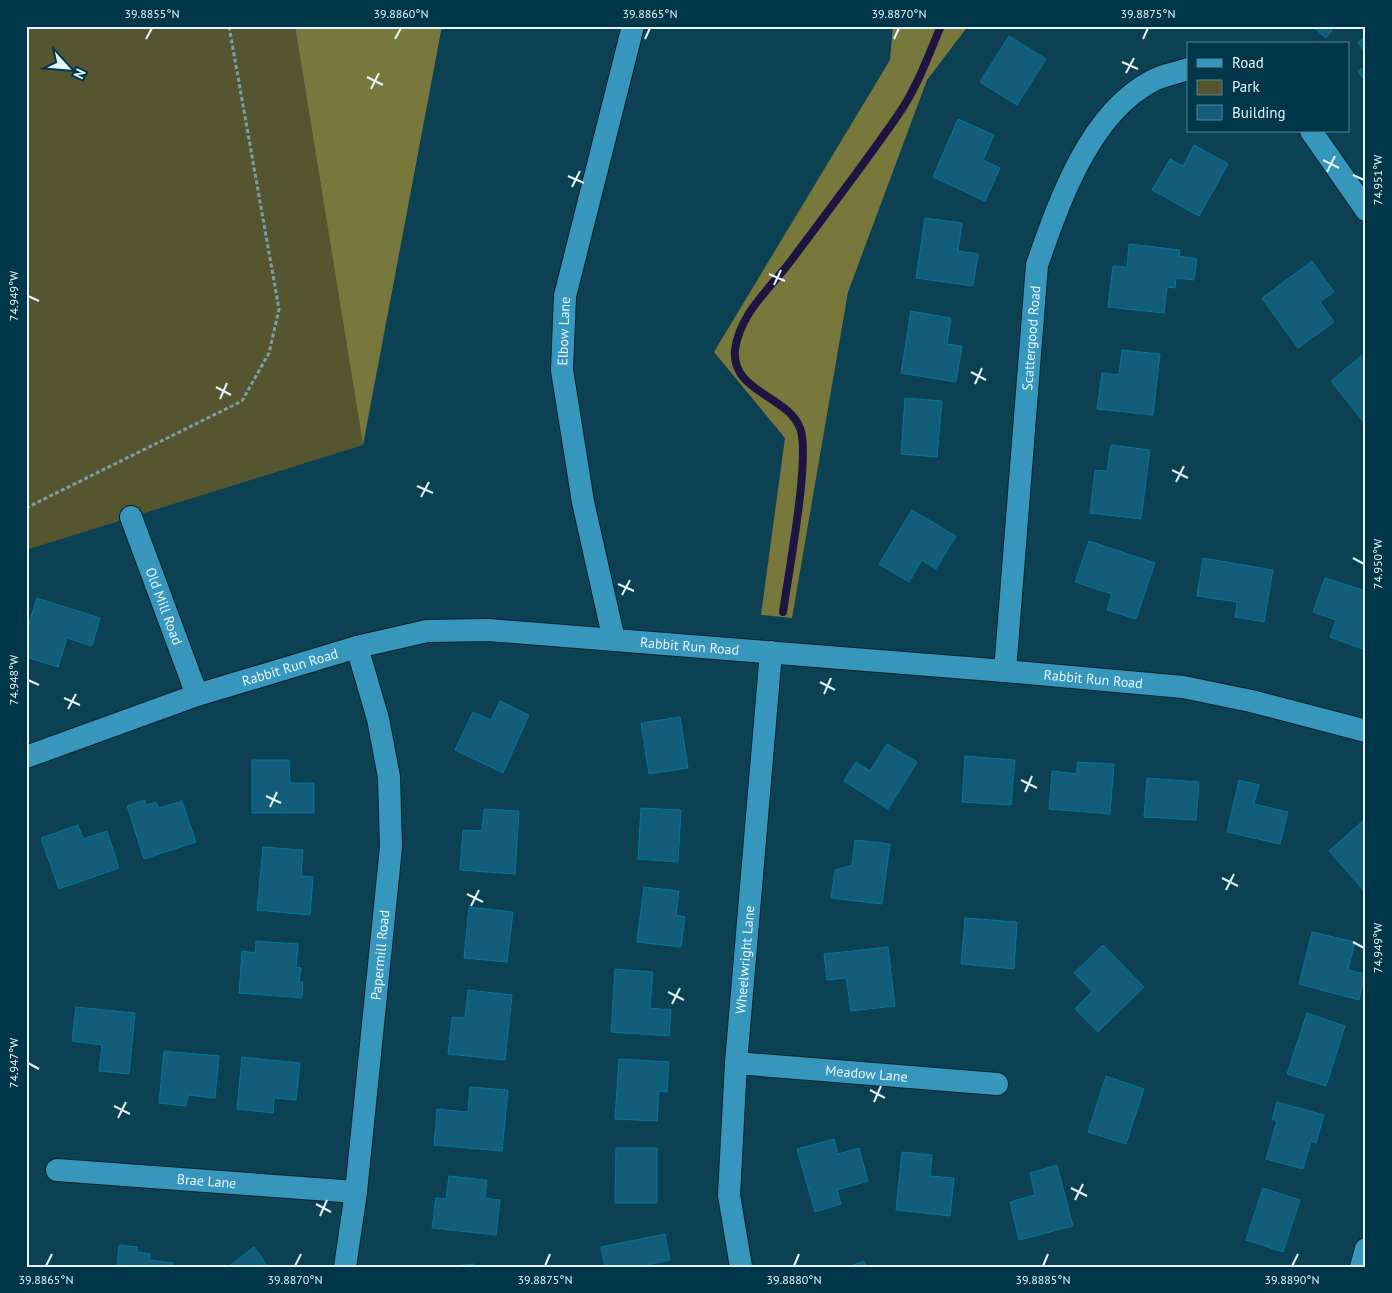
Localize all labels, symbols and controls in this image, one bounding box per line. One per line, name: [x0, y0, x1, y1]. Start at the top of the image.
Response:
text: 39.8855°N: [125, 6, 179, 21]
text: 39.8860°N: [374, 6, 428, 21]
text: 39.8865°N: [623, 6, 677, 21]
text: 39.8870°N: [872, 6, 926, 21]
text: 39.8875°N: [1121, 6, 1175, 21]
north arrow: [42, 42, 92, 92]
legend: [1187, 42, 1350, 132]
text: Road: [1232, 53, 1264, 72]
text: N: [70, 66, 90, 82]
text: Park: [1232, 77, 1260, 96]
text: Building: [1232, 103, 1286, 122]
text: 74.951°W: [1370, 155, 1385, 205]
text: 74.949°W: [6, 271, 21, 321]
street label: Scattergood Road: [1018, 285, 1044, 391]
street label: Elbow Lane: [553, 296, 574, 366]
text: 74.950°W: [1370, 539, 1385, 589]
street label: Old Mill Road: [141, 565, 187, 647]
street label: Rabbit Run Road: [639, 633, 740, 659]
street label: Rabbit Run Road: [240, 644, 340, 690]
text: 74.948°W: [6, 655, 21, 705]
street label: Rabbit Run Road: [1043, 666, 1144, 692]
street label: Wheelwright Lane: [731, 905, 758, 1014]
street label: Papermill Road: [367, 909, 394, 1001]
text: 74.949°W: [1370, 923, 1385, 973]
text: 74.947°W: [6, 1038, 21, 1088]
street label: Meadow Lane: [825, 1061, 908, 1086]
street label: Brae Lane: [176, 1170, 237, 1192]
text: 39.8865°N: [19, 1272, 73, 1287]
text: 39.8870°N: [268, 1272, 322, 1287]
text: 39.8875°N: [518, 1272, 572, 1287]
text: 39.8880°N: [767, 1272, 821, 1287]
text: 39.8885°N: [1016, 1272, 1070, 1287]
text: 39.8890°N: [1265, 1272, 1319, 1287]

